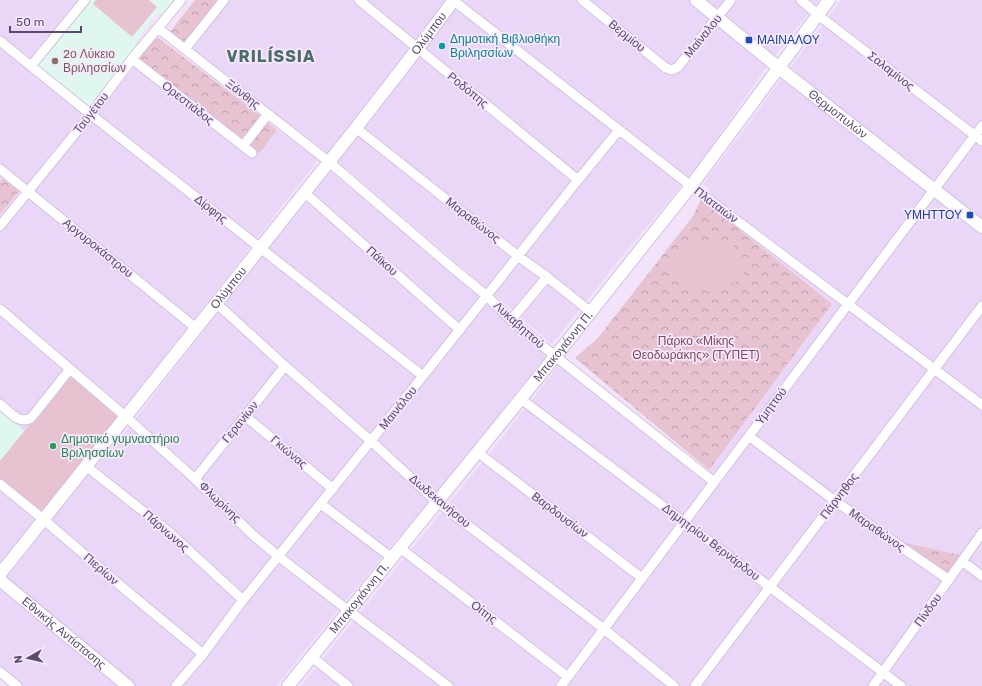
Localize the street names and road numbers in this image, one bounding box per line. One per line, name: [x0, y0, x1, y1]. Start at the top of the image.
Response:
street label: Ολύμπου: [408, 9, 449, 58]
street label: Μαίναλου: [681, 12, 725, 60]
street label: Βερμίου: [606, 17, 648, 55]
street label: Σαλαμίνος: [865, 49, 917, 94]
street label: Ροδόπης: [445, 69, 491, 111]
street label: Ξάνθης: [223, 76, 263, 112]
street label: Ορεστιάδος: [159, 78, 217, 128]
street label: Θερμοπυλών: [806, 87, 870, 141]
street label: Ταϋγέτου: [71, 90, 111, 136]
street label: Πλαταιών: [691, 184, 741, 226]
street label: Δίρφης: [192, 192, 230, 226]
street label: Μαραθώνος: [443, 194, 503, 246]
street label: Αργυροκάστρου: [60, 216, 136, 280]
street label: Πάϊκου: [363, 243, 401, 279]
street label: Ολύμπου: [207, 264, 249, 312]
street label: Λυκαβηττού: [491, 299, 547, 351]
street label: Μπακογιάννη Π.: [530, 308, 596, 385]
street label: Μαινάλου: [376, 384, 420, 432]
street label: Υμηττού: [752, 385, 790, 427]
street label: Γερανίων: [219, 398, 261, 446]
street label: Γκιώνας: [268, 433, 310, 471]
street label: Πάρνηθος: [817, 470, 861, 522]
street label: Δωδεκανήσου: [407, 471, 473, 531]
street label: Φλωρίνης: [196, 479, 244, 525]
street label: Βαρδουσίων: [529, 489, 591, 541]
street label: Δημητρίου Βερνάρδου: [659, 501, 763, 583]
street label: Μαραθώνος: [846, 506, 908, 555]
street label: Πάρνωνος: [140, 507, 192, 555]
street label: Πιερίων: [81, 550, 121, 588]
street label: Μπακογιάννη Π.: [326, 560, 392, 636]
street label: Πίνδου: [911, 591, 945, 629]
street label: Εθνικής Αντίστασης: [19, 594, 109, 672]
street label: Οίτης: [468, 598, 500, 627]

